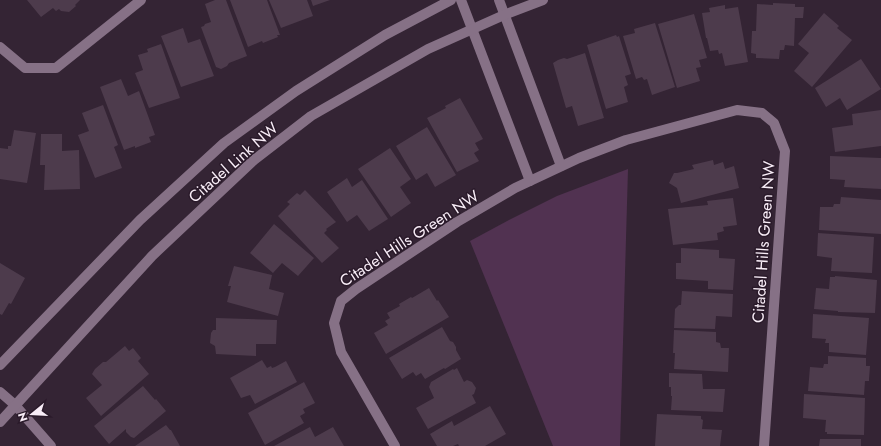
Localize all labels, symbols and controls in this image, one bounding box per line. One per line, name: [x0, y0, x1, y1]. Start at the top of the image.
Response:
street label: Citadel Link NW: [183, 117, 283, 208]
street label: Citadel Hills Green NW: [746, 160, 781, 324]
street label: Citadel Hills Green NW: [335, 185, 484, 292]
north arrow: [12, 394, 52, 434]
text: N: [14, 410, 31, 424]

